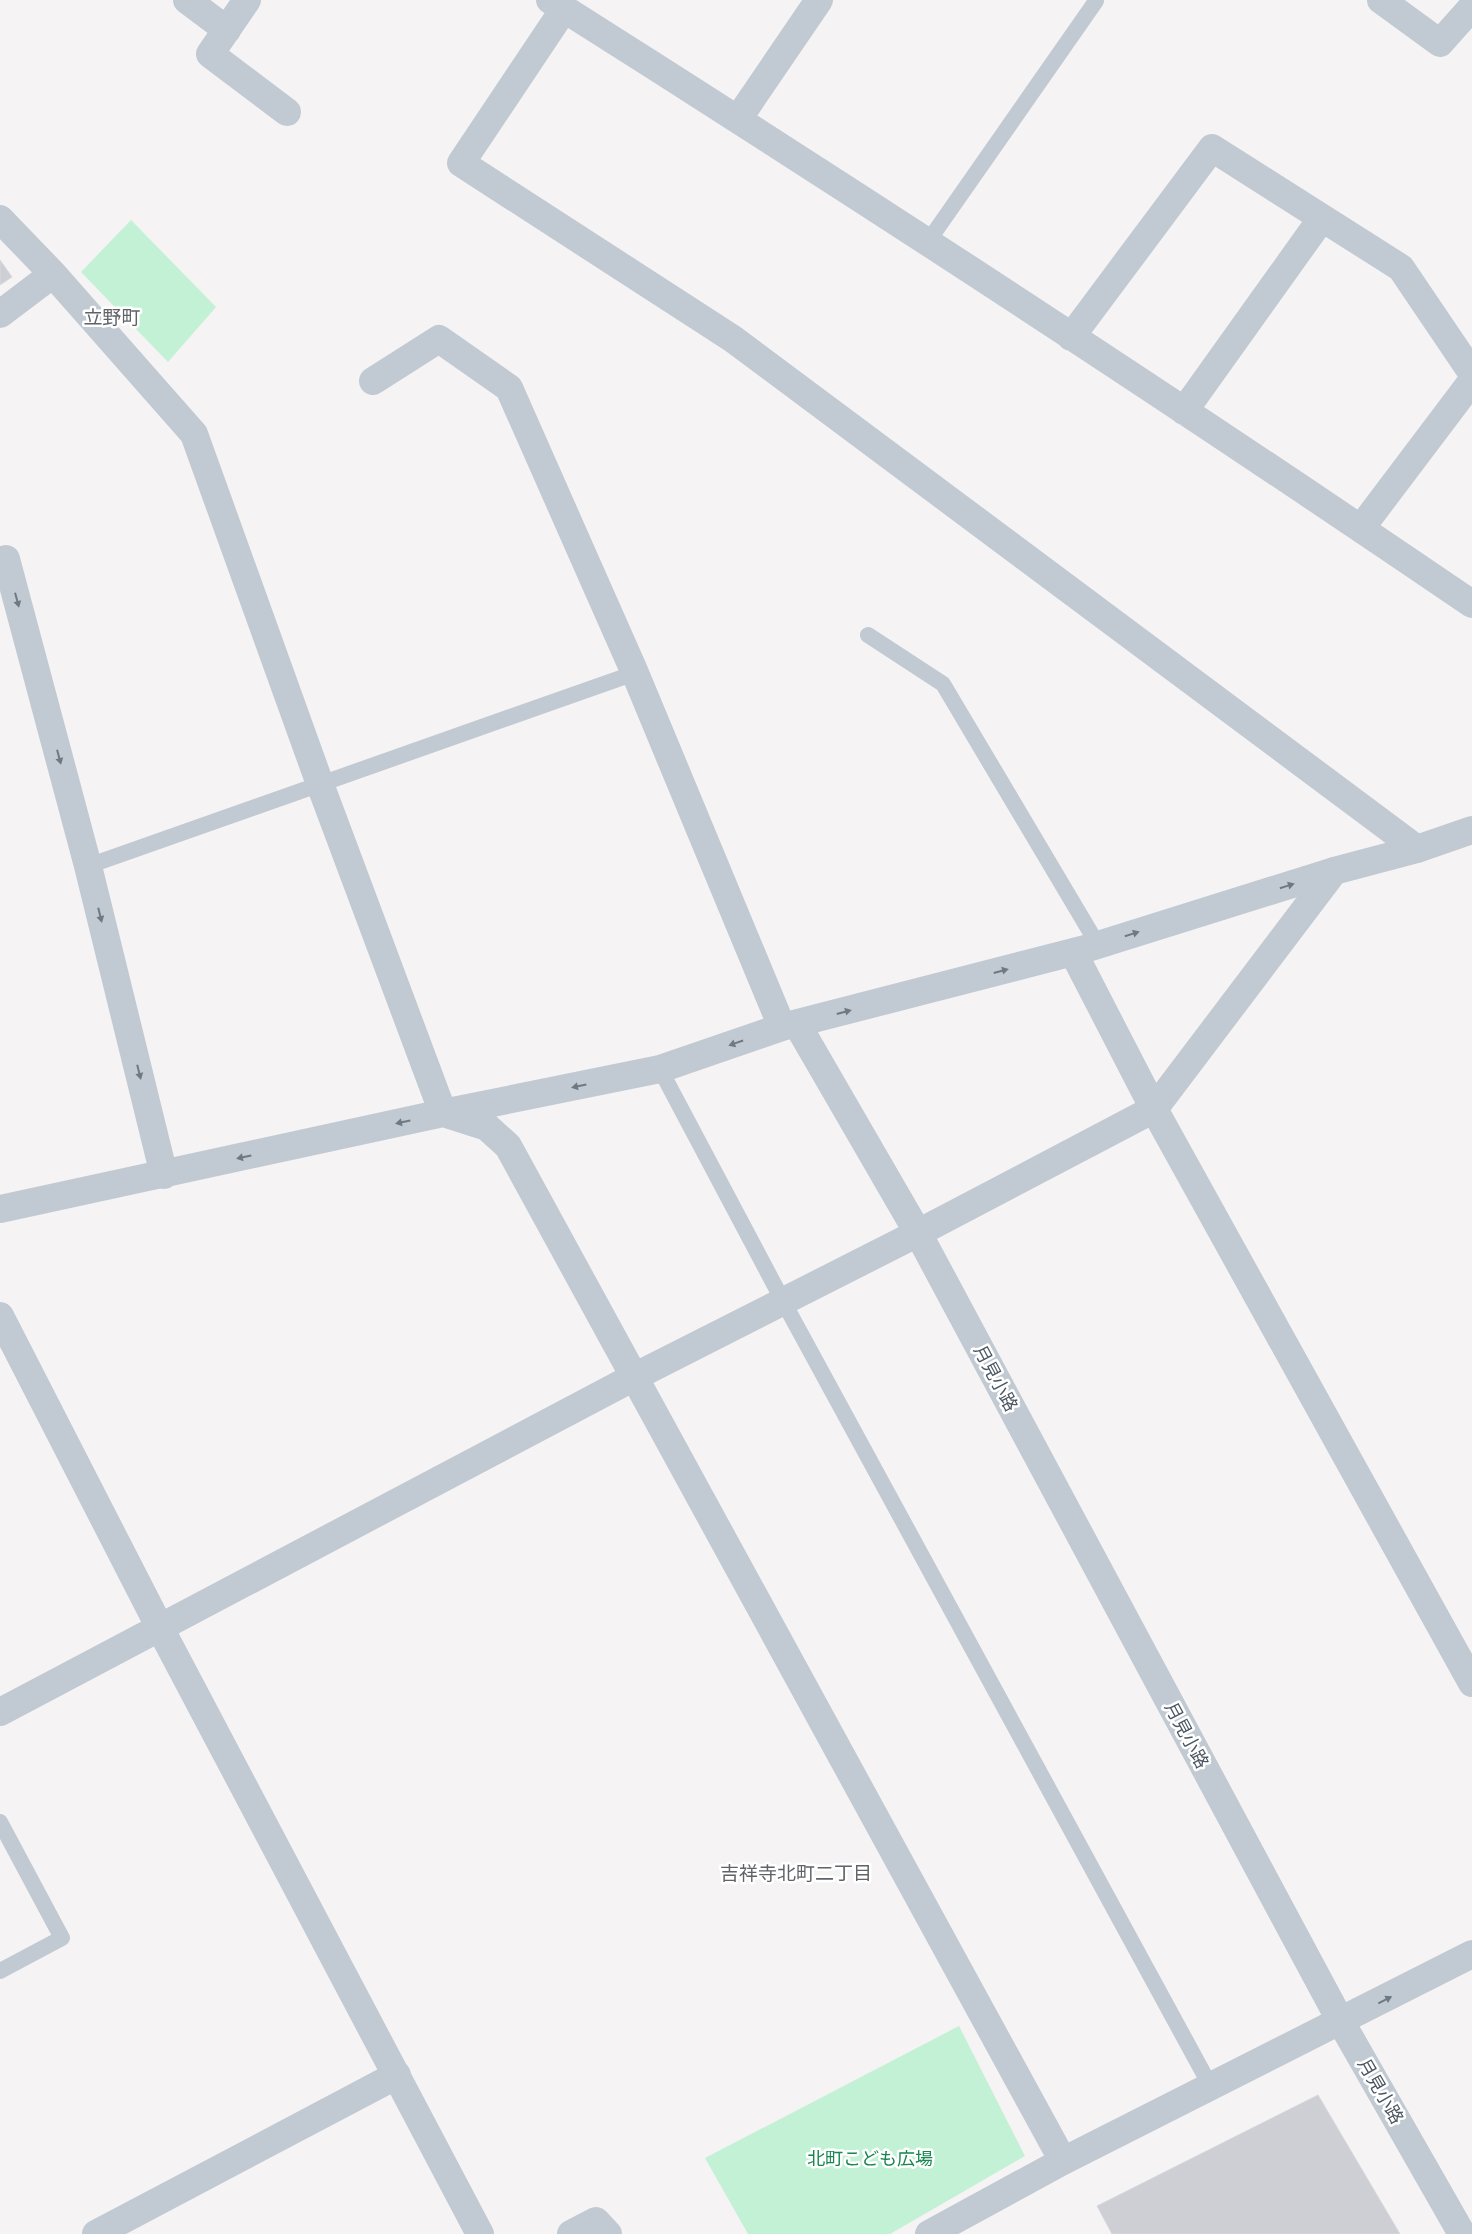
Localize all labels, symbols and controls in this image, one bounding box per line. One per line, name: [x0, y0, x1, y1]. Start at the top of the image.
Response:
district label: 立野町: [83, 306, 141, 328]
one-way arrow: [13, 593, 21, 608]
one-way arrow: [55, 750, 63, 765]
one-way arrow: [1279, 882, 1294, 889]
one-way arrow: [96, 907, 104, 922]
one-way arrow: [1124, 930, 1139, 938]
one-way arrow: [994, 967, 1009, 975]
one-way arrow: [837, 1008, 852, 1016]
one-way arrow: [728, 1039, 743, 1047]
one-way arrow: [135, 1065, 143, 1080]
one-way arrow: [571, 1082, 587, 1090]
one-way arrow: [395, 1118, 411, 1126]
one-way arrow: [237, 1153, 252, 1161]
street label: 月見小路: [970, 1341, 1022, 1415]
street label: 月見小路: [1161, 1698, 1213, 1772]
district label: 吉祥寺北町二丁目: [720, 1862, 872, 1884]
one-way arrow: [1378, 1996, 1392, 2004]
street label: 月見小路: [1354, 2055, 1408, 2127]
park label: 北町こども広場: [807, 2148, 933, 2169]

